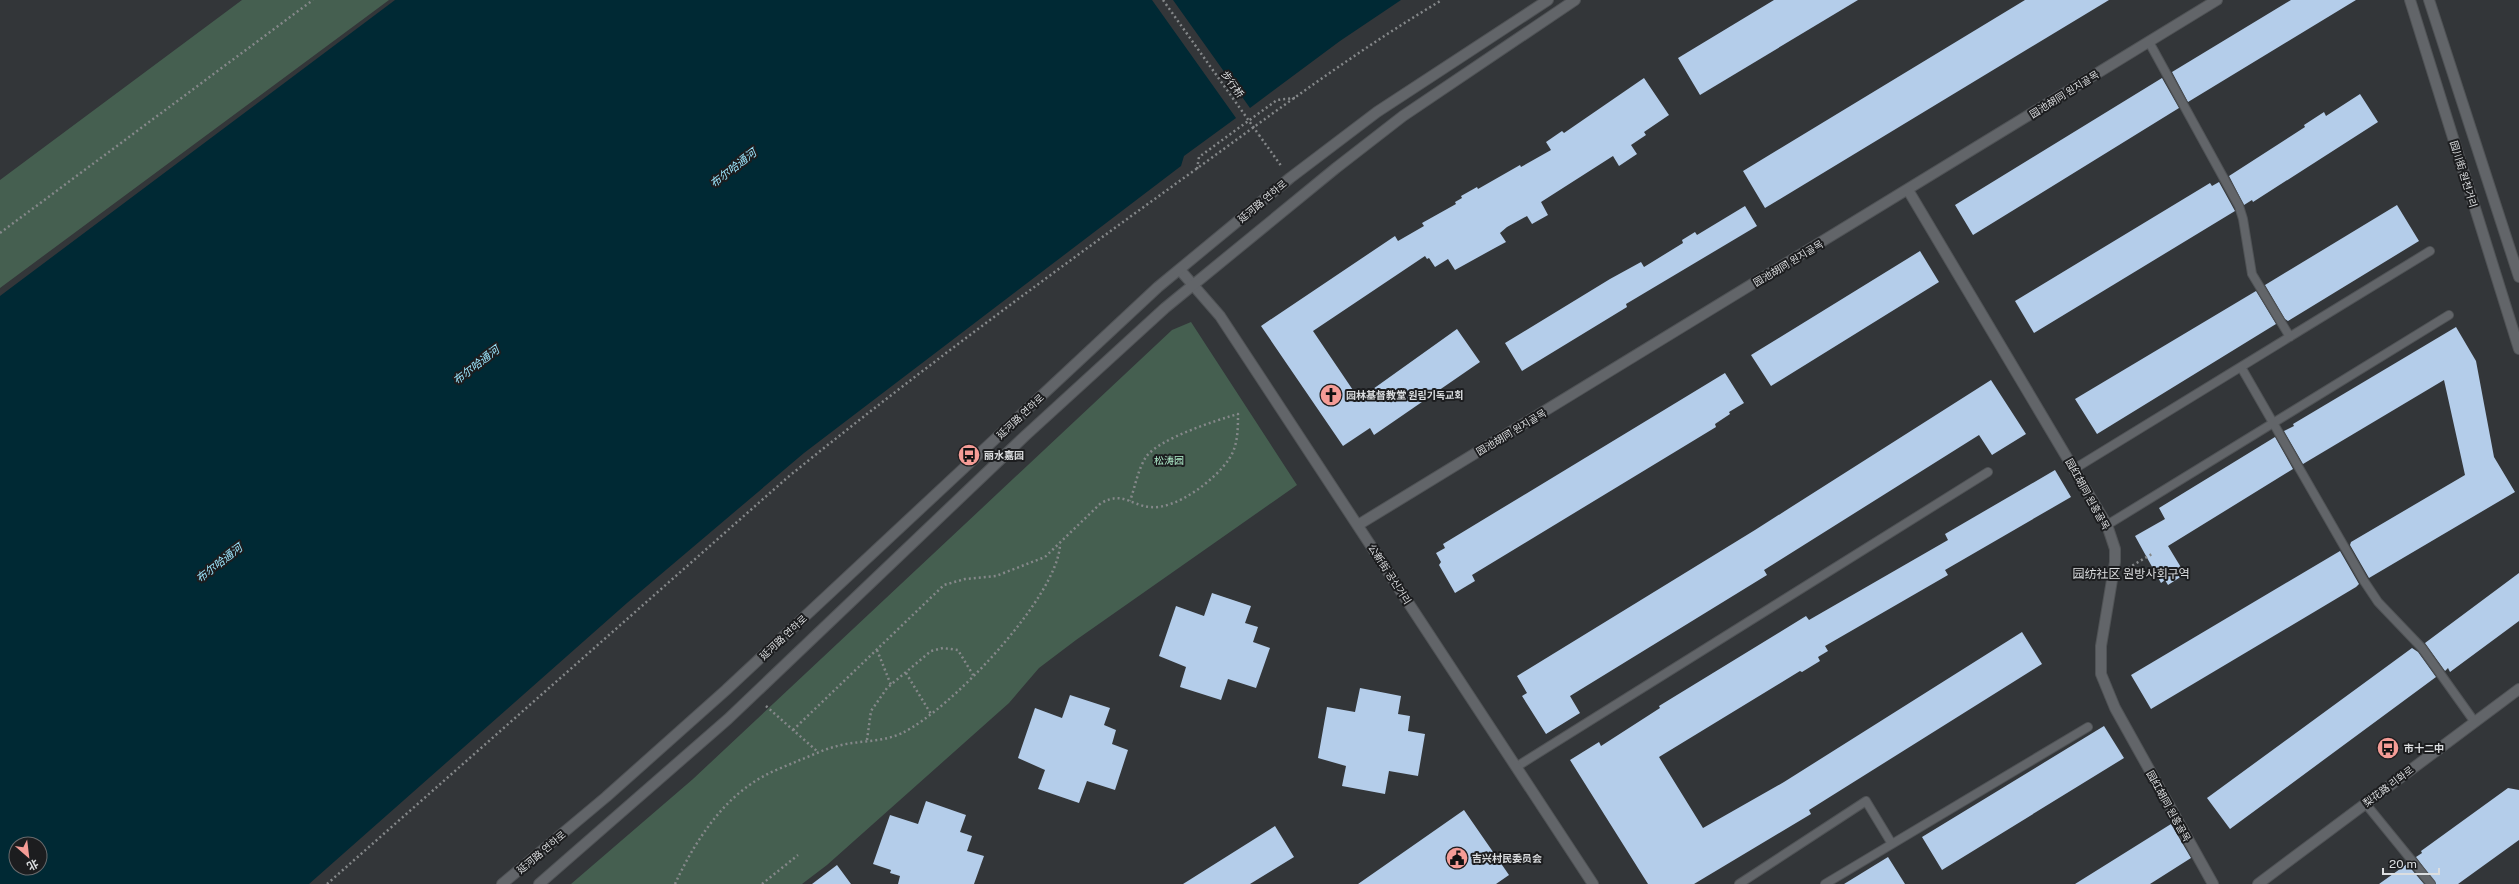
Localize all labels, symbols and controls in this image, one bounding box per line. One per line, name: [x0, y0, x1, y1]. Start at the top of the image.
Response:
street label: 步行桥: [1219, 68, 1247, 100]
street label: 园池胡同 원지골목: [2027, 68, 2101, 120]
street label: 园川街 원천거리: [2448, 139, 2480, 209]
water label: 布尔哈通河: [708, 145, 760, 190]
street label: 延河路 연하로: [1235, 177, 1289, 225]
street label: 园池胡同 원지골목: [1751, 237, 1825, 289]
water label: 布尔哈通河: [451, 342, 503, 387]
church icon: 园林基督教堂 원림기독교회: [1318, 382, 1344, 408]
place label: 园林基督教堂 원림기독교회: [1346, 389, 1463, 401]
street label: 延河路 연하로: [994, 391, 1046, 441]
street label: 园池胡同 원지골목: [1474, 406, 1548, 458]
bus stop icon: 丽水嘉园: [956, 442, 982, 468]
place label: 丽水嘉园: [984, 449, 1024, 461]
park label: 松涛园: [1154, 454, 1184, 466]
street label: 园红胡同 원홍골목: [2064, 456, 2112, 532]
water label: 布尔哈通河: [194, 540, 246, 585]
street label: 公新街 공신거리: [1366, 542, 1414, 606]
district label: 园纺社区 원방사회구역: [2072, 567, 2190, 581]
street label: 延河路 연하로: [757, 612, 809, 662]
bus stop icon: 市十二中: [2375, 735, 2401, 761]
place label: 市十二中: [2404, 742, 2444, 754]
street label: 梨花路 리화로: [2360, 763, 2416, 809]
street label: 园红胡同 원홍골목: [2145, 768, 2193, 844]
street label: 延河路 연하로: [514, 828, 568, 876]
north arrow: [8, 836, 48, 876]
public building icon: 吉兴村民委员会: [1444, 845, 1470, 871]
scale bar: [2383, 850, 2439, 876]
place label: 吉兴村民委员会: [1472, 852, 1542, 864]
text: 北: [25, 857, 40, 873]
text: 20 m: [2389, 857, 2417, 871]

